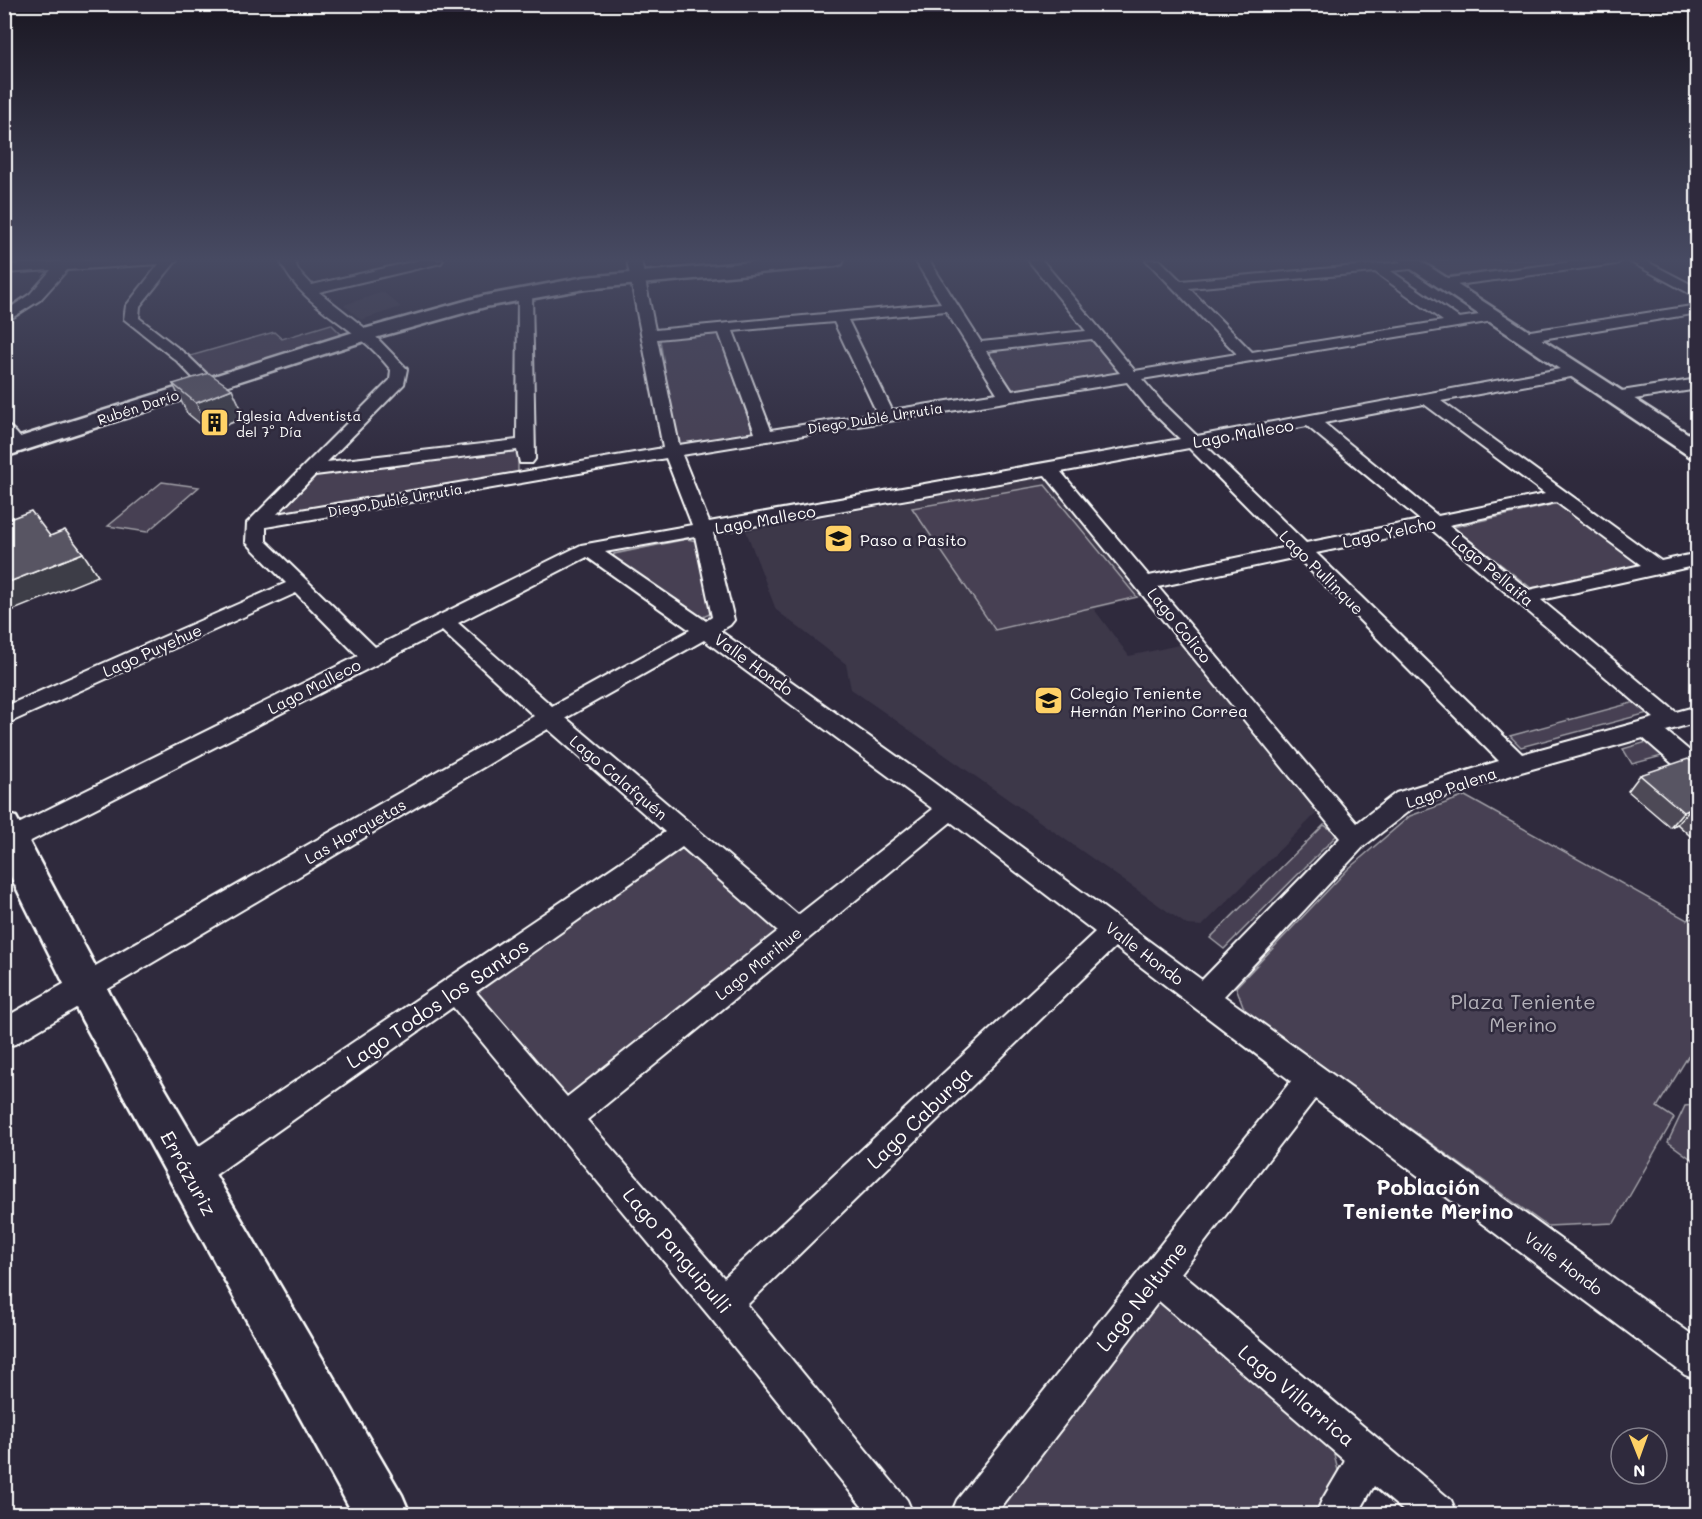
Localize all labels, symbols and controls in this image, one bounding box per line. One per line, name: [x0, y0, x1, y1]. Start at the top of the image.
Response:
street label: Rubén Darío: [95, 385, 181, 429]
street label: Diego Dublé Urrutia: [806, 398, 944, 438]
place label: Iglesia Adventista del 7° Día: [236, 406, 361, 441]
building icon: Iglesia Adventista del 7° Día: [199, 407, 231, 439]
street label: Lago Malleco: [1191, 414, 1295, 452]
street label: Diego Dublé Urrutia: [326, 479, 464, 521]
street label: Lago Malleco: [713, 500, 817, 538]
street label: Lago Yelcho: [1341, 512, 1437, 552]
school or university icon: Paso a Pasito: [823, 523, 855, 555]
street label: Lago Pullinque: [1275, 525, 1369, 619]
place label: Paso a Pasito: [860, 529, 966, 550]
street label: Lago Pellaifa: [1448, 529, 1538, 611]
street label: Lago Colico: [1143, 583, 1217, 667]
street label: Lago Puyehue: [99, 619, 205, 681]
street label: Valle Hondo: [710, 628, 798, 700]
street label: Lago Malleco: [264, 654, 364, 718]
place label: Colegio Teniente Hernán Merino Correa: [1070, 682, 1248, 721]
school or university icon: Colegio Teniente Hernán Merino Correa: [1033, 685, 1065, 717]
street label: Lago Calafquén: [566, 730, 672, 824]
street label: Lago Palena: [1403, 762, 1499, 812]
street label: Las Horquetas: [300, 793, 410, 869]
street label: Valle Hondo: [1102, 917, 1188, 989]
street label: Lago Marihue: [710, 922, 806, 1004]
street label: Lago Todos los Santos: [341, 932, 533, 1074]
park label: Plaza Teniente Merino: [1450, 988, 1596, 1037]
street label: Lago Caburga: [861, 1060, 977, 1174]
street label: Errázuriz: [155, 1126, 223, 1220]
district label: Población Teniente Merino: [1343, 1173, 1513, 1224]
street label: Lago Panguipulli: [618, 1182, 738, 1318]
street label: Valle Hondo: [1521, 1227, 1607, 1299]
street label: Lago Neltume: [1090, 1236, 1192, 1356]
street label: Lago Villarrica: [1233, 1339, 1361, 1451]
north arrow: [1609, 1426, 1669, 1486]
text: N: [1633, 1461, 1646, 1482]

